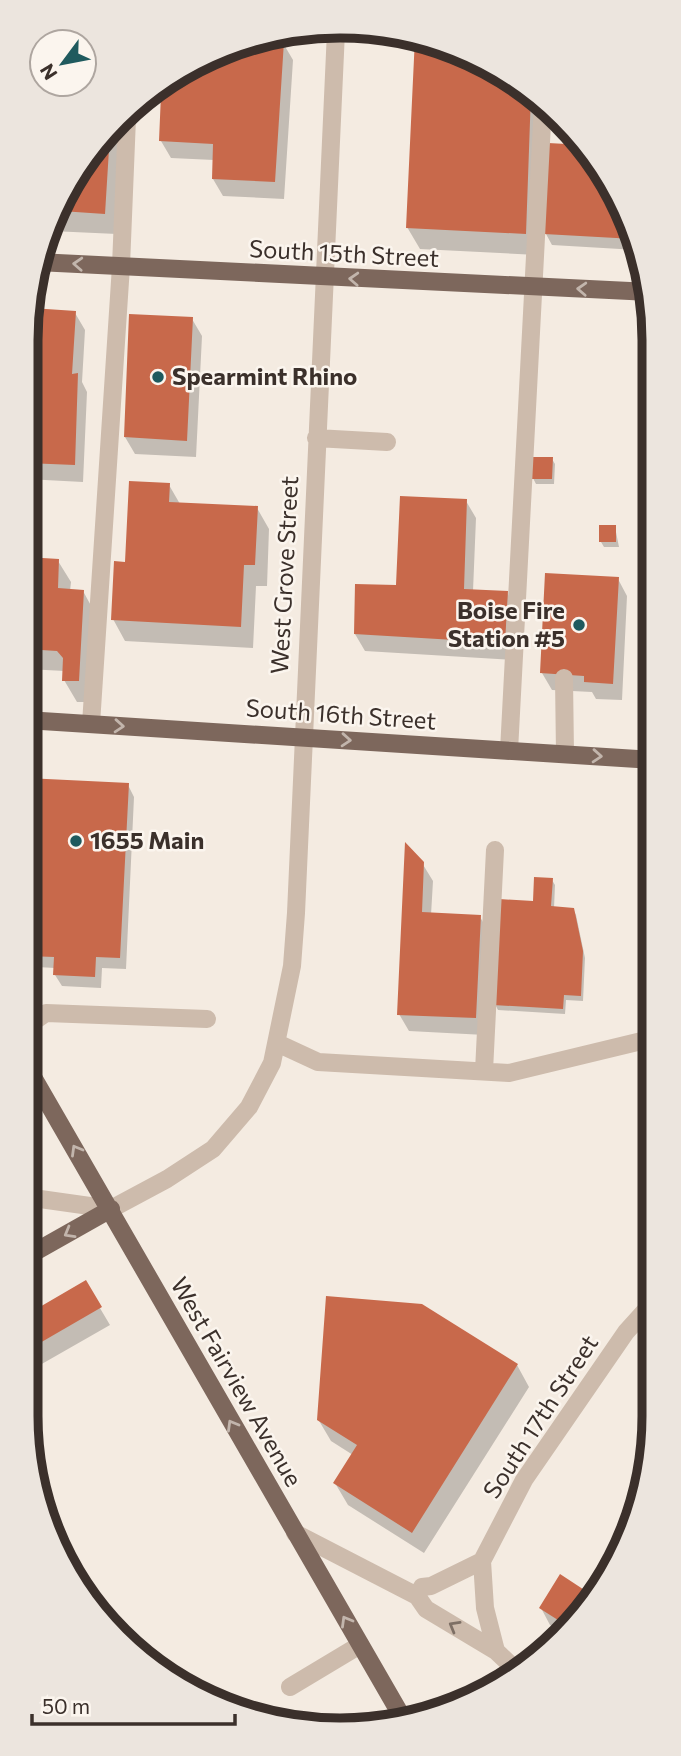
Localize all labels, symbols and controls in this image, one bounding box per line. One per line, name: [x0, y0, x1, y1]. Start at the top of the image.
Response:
north arrow: [28, 28, 98, 98]
text: N: [35, 60, 62, 84]
street label: South 15th Street: [248, 233, 440, 272]
one-way arrow: [73, 257, 84, 272]
one-way arrow: [349, 272, 360, 287]
one-way arrow: [576, 282, 587, 297]
place label: Spearmint Rhino: [172, 361, 357, 390]
marker: Spearmint Rhino: [150, 369, 166, 385]
street label: West Grove Street: [264, 475, 303, 675]
place label: Boise Fire Station #5: [448, 595, 565, 652]
marker: Boise Fire Station #5: [571, 617, 587, 633]
street label: South 16th Street: [245, 692, 437, 735]
one-way arrow: [114, 718, 125, 733]
one-way arrow: [341, 732, 352, 747]
one-way arrow: [592, 748, 603, 763]
place label: 1655 Main: [90, 825, 204, 854]
marker: 1655 Main: [68, 833, 84, 849]
one-way arrow: [72, 1144, 85, 1157]
one-way arrow: [63, 1225, 76, 1238]
street label: West Fairview Avenue: [165, 1271, 309, 1491]
street label: South 17th Street: [476, 1329, 603, 1503]
one-way arrow: [227, 1419, 240, 1432]
one-way arrow: [341, 1616, 354, 1629]
one-way arrow: [449, 1621, 462, 1634]
scale bar: [32, 1682, 234, 1726]
text: 50 m: [42, 1693, 90, 1718]

